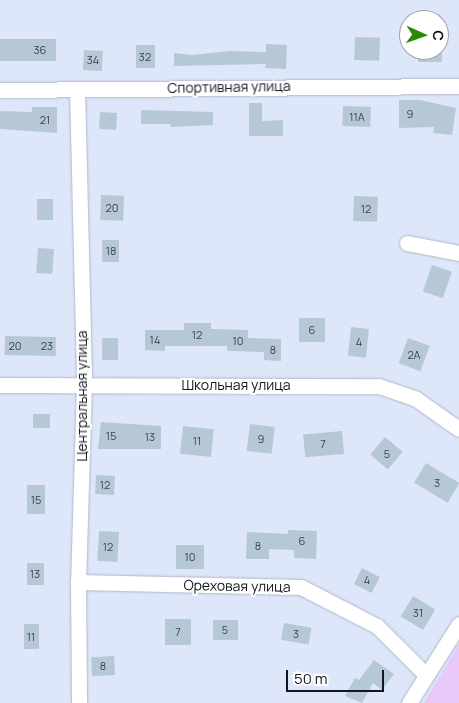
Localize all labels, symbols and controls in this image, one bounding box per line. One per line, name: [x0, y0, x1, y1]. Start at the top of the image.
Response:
north arrow: [399, 10, 449, 60]
text: С: [429, 30, 448, 41]
house number: 36: [34, 43, 46, 57]
house number: 32: [139, 50, 151, 64]
house number: 34: [87, 53, 99, 67]
street label: Спортивная улица: [167, 78, 291, 96]
house number: 9: [407, 107, 413, 121]
house number: 11А: [349, 110, 365, 124]
house number: 21: [40, 113, 50, 127]
house number: 20: [106, 201, 118, 215]
house number: 12: [361, 202, 371, 216]
house number: 18: [106, 244, 116, 258]
house number: 6: [309, 323, 315, 337]
house number: 12: [192, 328, 202, 342]
street label: Центральная улица: [74, 330, 90, 462]
house number: 14: [150, 333, 160, 347]
house number: 10: [233, 334, 243, 348]
house number: 4: [356, 335, 362, 349]
house number: 20: [9, 339, 21, 353]
house number: 23: [41, 339, 53, 353]
house number: 8: [270, 343, 276, 357]
house number: 2А: [407, 348, 421, 362]
street label: Школьная улица: [181, 377, 291, 393]
house number: 15: [106, 429, 116, 443]
house number: 13: [145, 430, 155, 444]
house number: 9: [258, 432, 264, 446]
house number: 11: [193, 434, 201, 448]
house number: 7: [320, 437, 326, 451]
house number: 5: [384, 447, 390, 461]
house number: 3: [434, 476, 440, 490]
house number: 12: [100, 478, 110, 492]
house number: 15: [31, 493, 41, 507]
house number: 6: [299, 534, 305, 548]
house number: 8: [255, 539, 261, 553]
house number: 12: [103, 540, 113, 554]
house number: 10: [185, 550, 195, 564]
house number: 13: [30, 567, 40, 581]
house number: 4: [364, 573, 370, 587]
street label: Ореховая улица: [183, 577, 291, 595]
house number: 31: [413, 606, 423, 620]
house number: 5: [222, 623, 228, 637]
house number: 7: [175, 625, 181, 639]
house number: 3: [293, 627, 299, 641]
house number: 11: [27, 630, 35, 644]
house number: 8: [100, 659, 106, 673]
scale bar: [289, 660, 386, 692]
text: 50 m: [294, 668, 328, 689]

